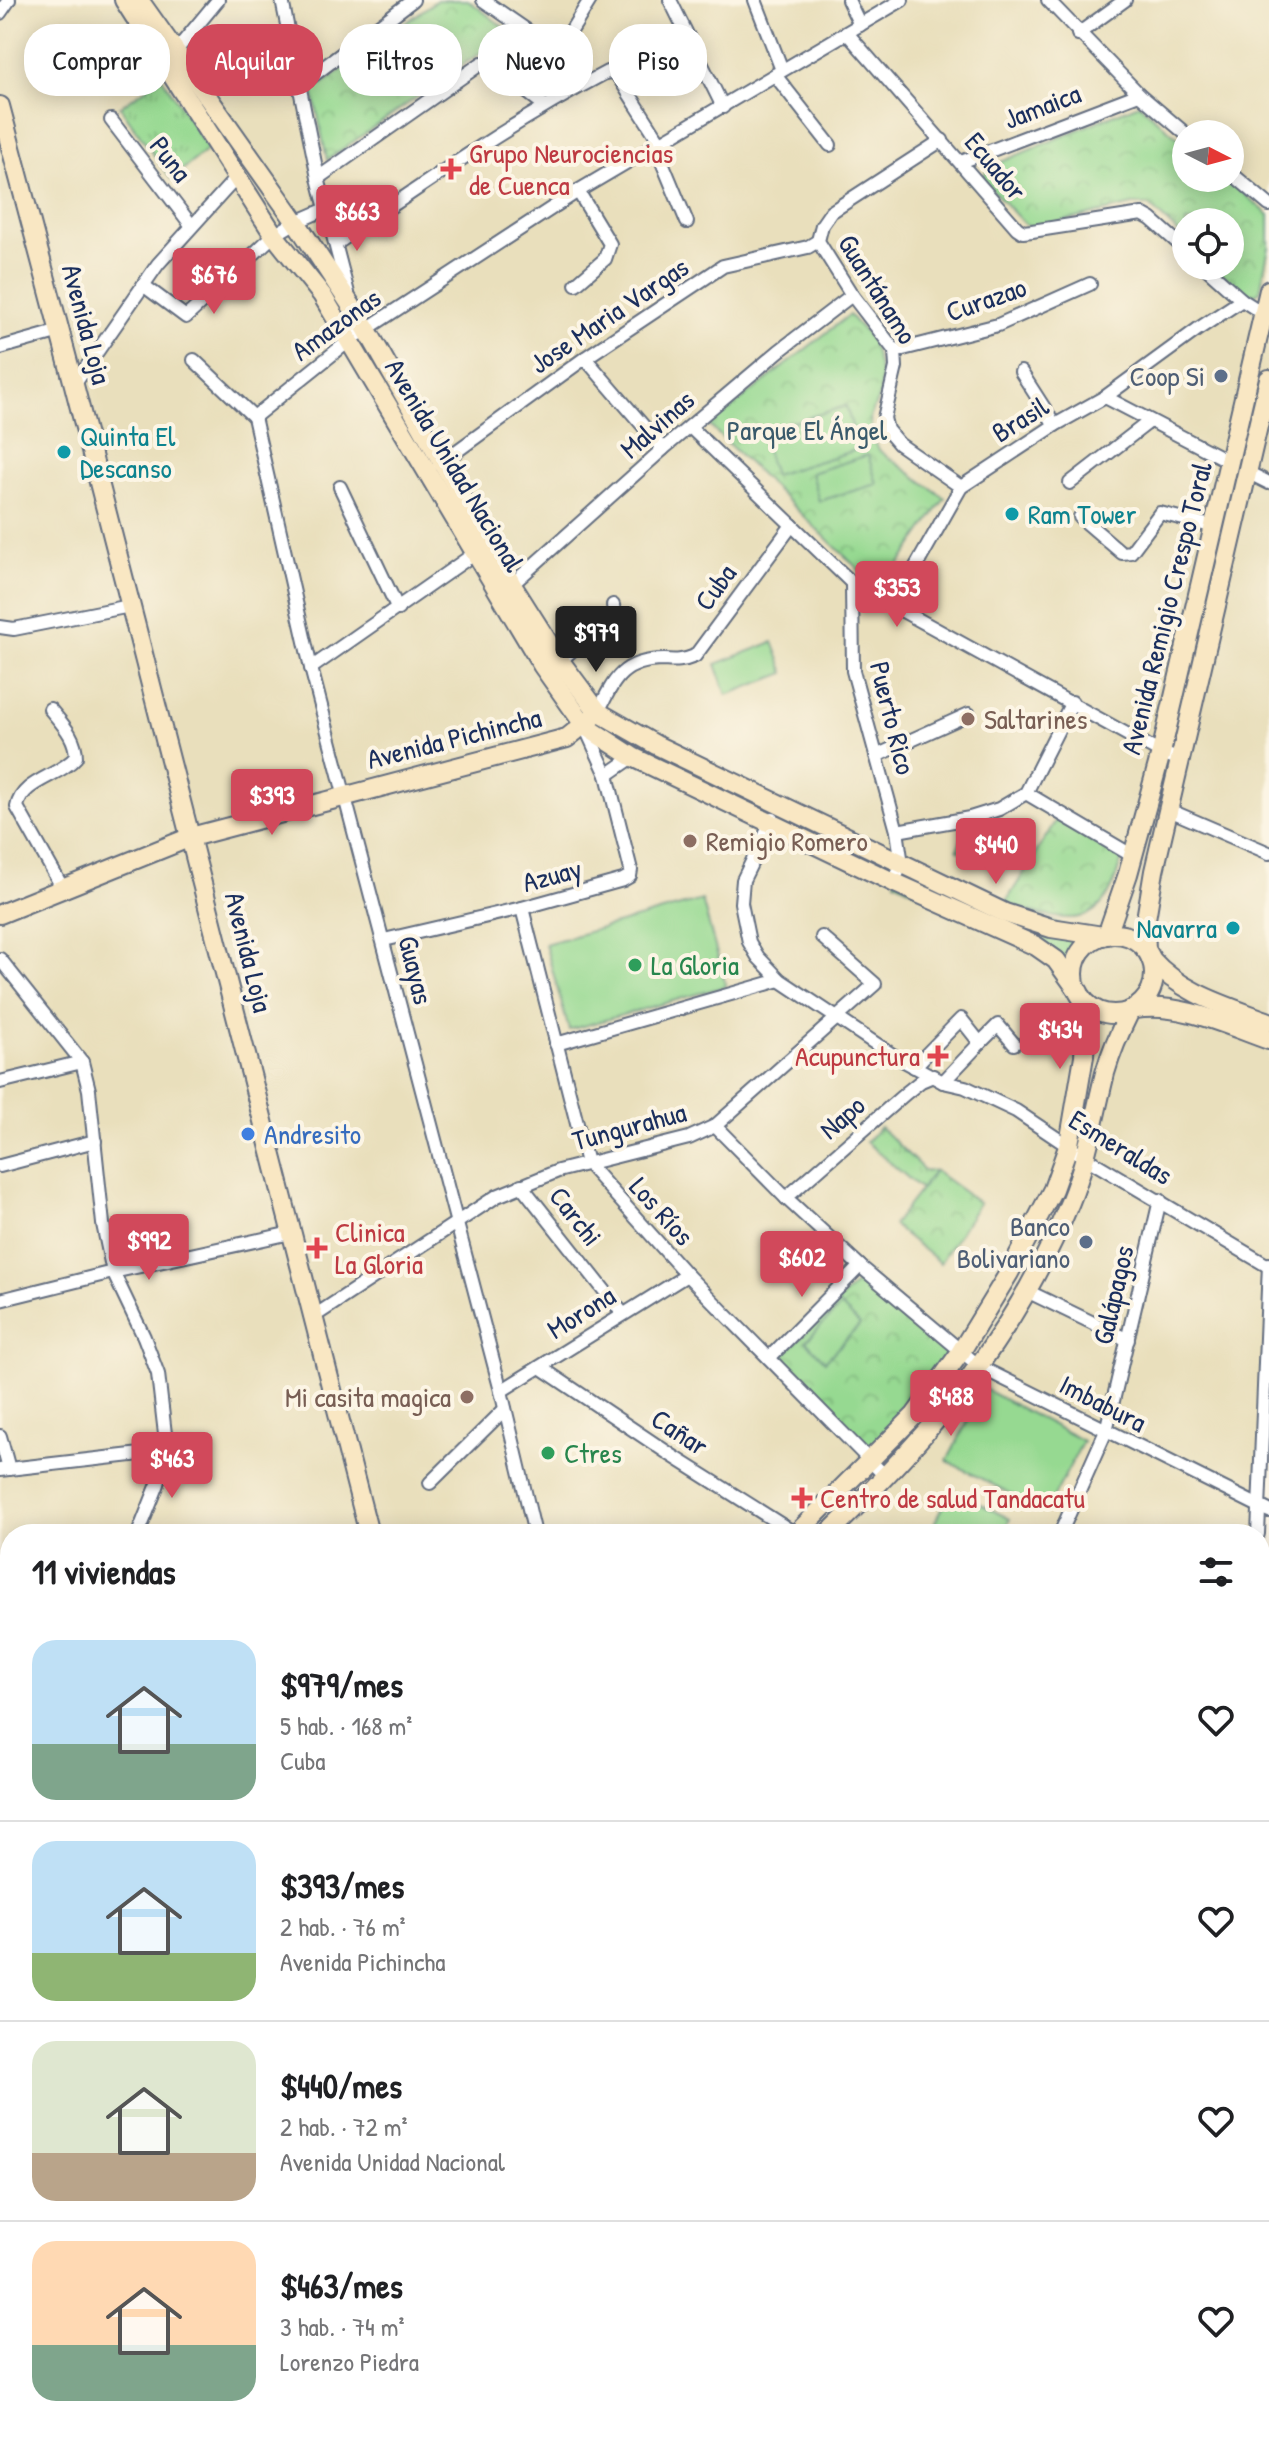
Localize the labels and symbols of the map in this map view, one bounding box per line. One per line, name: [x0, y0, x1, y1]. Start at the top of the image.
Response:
street label: Jamaica: [998, 74, 1086, 138]
north arrow: [1172, 120, 1244, 192]
street label: Ecuador: [956, 124, 1036, 208]
street label: Puna: [141, 128, 201, 190]
place label: Grupo Neurociencias de Cuenca: [469, 134, 673, 204]
marker: Grupo Neurociencias de Cuenca: [440, 158, 462, 180]
pin: $663: [310, 185, 404, 253]
street label: Guantánamo: [829, 227, 927, 351]
pin: $676: [167, 248, 261, 316]
street label: Jose Maria Vargas: [522, 248, 696, 382]
street label: Avenida Loja: [53, 260, 121, 388]
street label: Curazao: [941, 268, 1031, 330]
street label: Amazonas: [284, 279, 388, 369]
street label: Avenida Unidad Nacional: [376, 351, 534, 579]
place label: Coop Si: [1130, 357, 1205, 395]
marker: Coop Si: [1212, 367, 1230, 385]
street label: Malvinas: [612, 381, 702, 467]
street label: Brasil: [984, 387, 1056, 451]
park label: Parque El Ángel: [727, 411, 888, 449]
place label: Quinta El Descanso: [80, 417, 176, 487]
marker: Quinta El Descanso: [55, 443, 73, 461]
street label: Avenida Remigio Crespo Toral: [1111, 457, 1221, 758]
place label: Ram Tower: [1028, 495, 1137, 533]
marker: Ram Tower: [1003, 505, 1021, 523]
street label: Cuba: [685, 556, 745, 618]
pin: $353: [850, 561, 944, 629]
pin: $979: [549, 606, 643, 674]
street label: Puerto Rico: [861, 658, 925, 778]
street label: Avenida Pichincha: [363, 698, 545, 778]
place label: Saltarines: [984, 700, 1088, 738]
marker: Saltarines: [959, 710, 977, 728]
pin: $393: [225, 769, 319, 837]
pin: $440: [949, 818, 1043, 886]
place label: Remigio Romero: [706, 822, 868, 860]
marker: Remigio Romero: [681, 832, 699, 850]
street label: Azuay: [518, 849, 586, 901]
street label: Avenida Loja: [216, 888, 282, 1016]
place label: Navarra: [1136, 909, 1217, 947]
marker: Navarra: [1224, 919, 1242, 937]
street label: Guayas: [389, 932, 443, 1008]
place label: La Gloria: [651, 946, 739, 984]
marker: La Gloria: [626, 956, 644, 974]
pin: $434: [1013, 1003, 1107, 1071]
place label: Acupunctura: [795, 1037, 920, 1075]
marker: Acupunctura: [927, 1045, 949, 1067]
street label: Napo: [811, 1087, 873, 1147]
street label: Tungurahua: [568, 1093, 690, 1159]
street label: Esmeraldas: [1062, 1100, 1180, 1194]
place label: Andresito: [264, 1115, 361, 1153]
marker: Andresito: [239, 1125, 257, 1143]
street label: Los Ríos: [621, 1169, 703, 1253]
street label: Carchi: [541, 1178, 611, 1254]
place label: Banco Bolivariano: [957, 1207, 1070, 1277]
place label: Clinica La Gloria: [335, 1213, 423, 1283]
pin: $992: [102, 1214, 196, 1282]
pin: $602: [755, 1231, 849, 1299]
marker: Banco Bolivariano: [1077, 1233, 1095, 1251]
marker: Clinica La Gloria: [306, 1237, 328, 1259]
street label: Galápagos: [1083, 1242, 1143, 1348]
street label: Morona: [540, 1276, 622, 1348]
street label: Imbabura: [1053, 1365, 1153, 1441]
pin: $488: [904, 1370, 998, 1438]
place label: Mi casita magica: [285, 1378, 451, 1416]
marker: Mi casita magica: [458, 1388, 476, 1406]
street label: Cañar: [644, 1400, 716, 1465]
pin: $463: [125, 1432, 219, 1500]
place label: Ctres: [564, 1434, 622, 1472]
marker: Ctres: [539, 1444, 557, 1462]
place label: Centro de salud Tandacatu: [820, 1479, 1085, 1517]
marker: Centro de salud Tandacatu: [791, 1487, 813, 1509]

